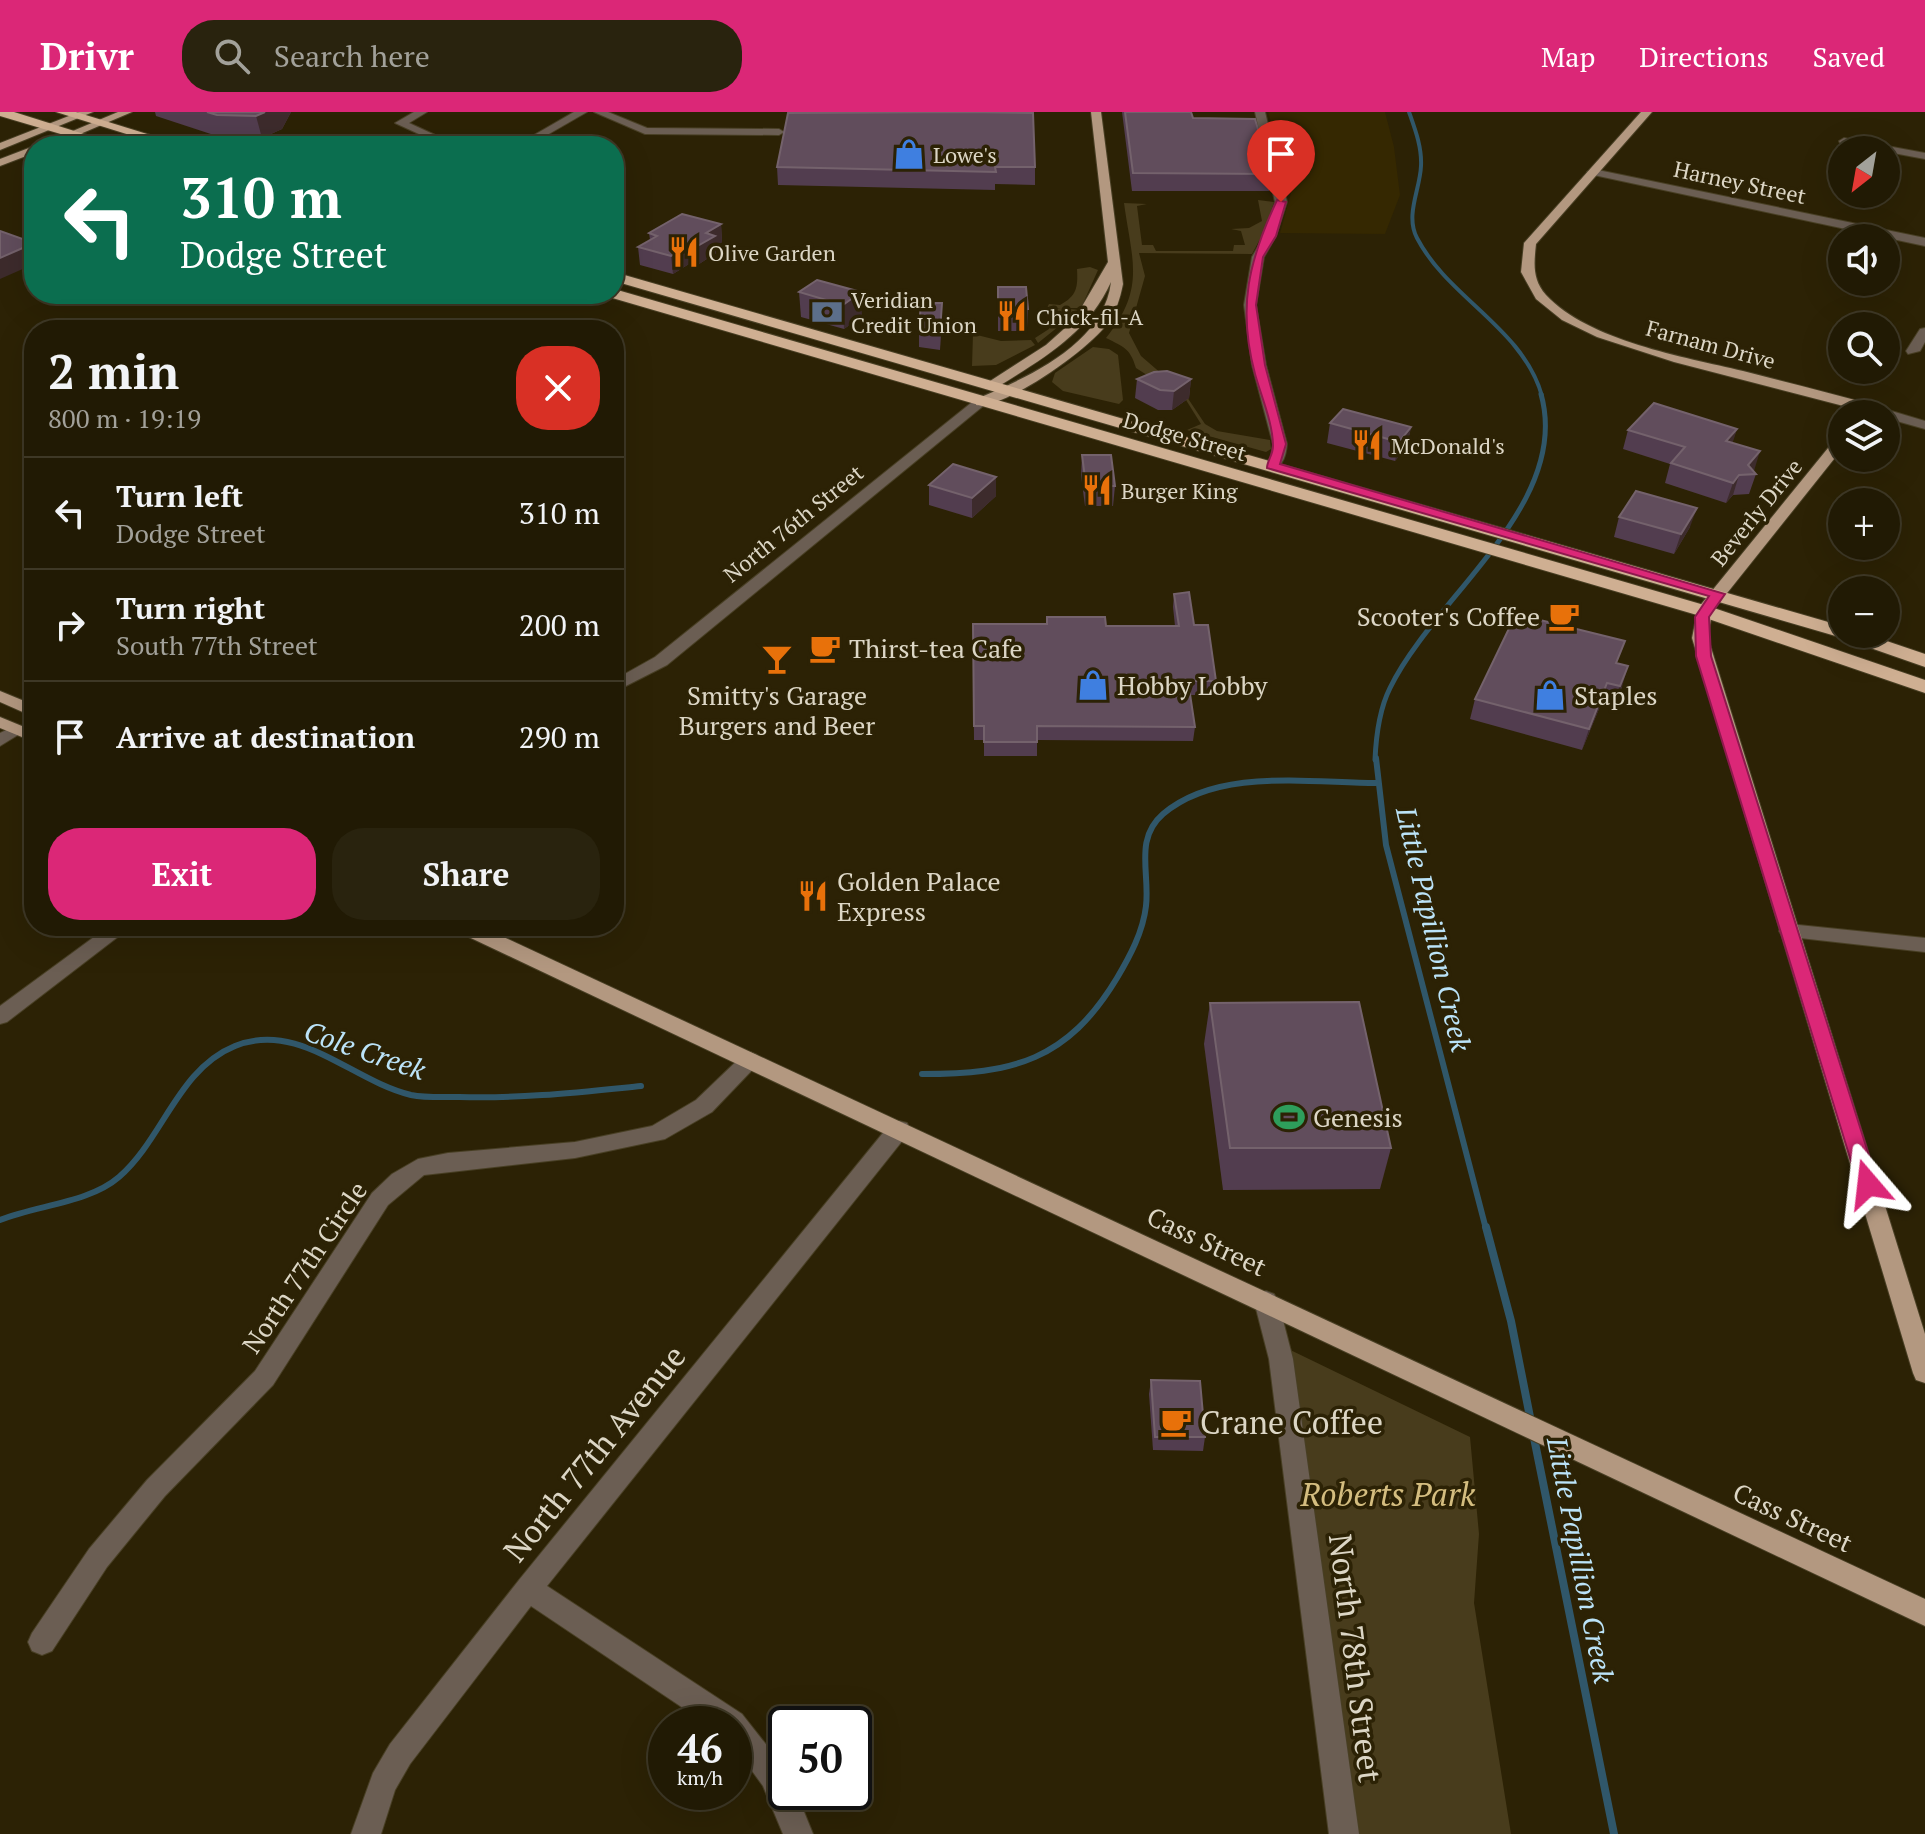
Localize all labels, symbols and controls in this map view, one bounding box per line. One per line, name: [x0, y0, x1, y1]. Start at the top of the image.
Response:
search box: [182, 20, 742, 92]
text: Drivr: [40, 31, 134, 81]
icon: search: [210, 34, 254, 78]
text: Search here: [274, 36, 430, 76]
text: Map: [1541, 38, 1595, 75]
text: Directions: [1639, 38, 1769, 75]
text: Saved: [1813, 38, 1885, 75]
pin: [1247, 120, 1315, 202]
icon: arrive: [1259, 132, 1303, 176]
north arrow: [1828, 136, 1900, 208]
map controls: [1828, 136, 1900, 648]
shop icon: Lowe's: [892, 137, 926, 171]
place label: Lowe's: [933, 140, 997, 169]
street label: Harney Street: [1671, 154, 1809, 210]
text: 310 m: [180, 160, 342, 234]
icon: left: [48, 168, 152, 272]
button: sound: [1828, 224, 1900, 296]
text: Dodge Street: [180, 231, 387, 278]
restaurant icon: Olive Garden: [667, 235, 701, 269]
place label: Olive Garden: [708, 238, 836, 267]
place label: Veridian Credit Union: [851, 285, 977, 339]
bank icon: Veridian Credit Union: [810, 295, 844, 329]
restaurant icon: Chick-fil-A: [995, 299, 1029, 333]
place label: Chick-fil-A: [1036, 302, 1144, 331]
button: search: [1828, 312, 1900, 384]
street label: Farnam Drive: [1643, 313, 1779, 375]
text: 2 min: [48, 339, 179, 403]
button: close: [516, 346, 600, 430]
button: layers: [1828, 400, 1900, 472]
text: 800 m · 19:19: [48, 401, 201, 435]
street label: Dodge Street: [1120, 405, 1250, 467]
restaurant icon: McDonald's: [1350, 428, 1384, 462]
place label: McDonald's: [1391, 431, 1505, 460]
street label: Beverly Drive: [1704, 452, 1808, 572]
street label: North 76th Street: [717, 458, 869, 588]
restaurant icon: Burger King: [1080, 473, 1114, 507]
text: Turn left: [116, 476, 243, 516]
place label: Burger King: [1121, 476, 1238, 505]
button: +: [1828, 488, 1900, 560]
icon: left: [48, 491, 92, 535]
text: 310 m: [519, 493, 600, 533]
text: Dodge Street: [116, 516, 266, 550]
button: −: [1828, 576, 1900, 648]
text: Turn right: [116, 588, 265, 628]
place label: Scooter's Coffee: [1357, 599, 1540, 633]
cafe icon: Scooter's Coffee: [1547, 599, 1581, 633]
icon: right: [48, 603, 92, 647]
text: 200 m: [519, 605, 600, 645]
text: South 77th Street: [116, 628, 318, 662]
cafe icon: Thirst-tea Cafe: [808, 631, 842, 665]
place label: Thirst-tea Cafe: [849, 631, 1023, 665]
bar icon: Smitty's Garage Burgers and Beer: [760, 642, 794, 676]
shop icon: Hobby Lobby: [1076, 668, 1110, 702]
place label: Hobby Lobby: [1117, 668, 1268, 702]
place label: Smitty's Garage Burgers and Beer: [679, 678, 875, 742]
shop icon: Staples: [1533, 678, 1567, 712]
place label: Staples: [1574, 678, 1658, 712]
icon: arrive: [48, 715, 92, 759]
text: Arrive at destination: [116, 717, 415, 757]
text: 290 m: [519, 717, 600, 757]
water label: Little Papillion Creek: [1388, 802, 1480, 1056]
button: Exit: [48, 828, 316, 920]
button: Share: [332, 828, 600, 920]
place label: Golden Palace Express: [837, 864, 1001, 928]
restaurant icon: Golden Palace Express: [796, 879, 830, 913]
water label: Cole Creek: [299, 1012, 431, 1088]
sports icon: Genesis: [1272, 1100, 1306, 1134]
place label: Genesis: [1313, 1100, 1403, 1134]
position arrow: [1826, 1142, 1910, 1226]
street label: North 77th Circle: [234, 1175, 374, 1359]
street label: Cass Street: [1142, 1199, 1273, 1284]
street label: North 77th Avenue: [494, 1336, 694, 1570]
place label: Crane Coffee: [1200, 1401, 1383, 1443]
cafe icon: Crane Coffee: [1159, 1405, 1193, 1439]
water label: Little Papillion Creek: [1539, 1433, 1623, 1687]
park label: Roberts Park: [1300, 1473, 1476, 1515]
street label: Cass Street: [1728, 1475, 1859, 1560]
street label: North 78th Street: [1320, 1531, 1392, 1785]
speed limit sign: 50: [768, 1706, 872, 1810]
text: 46: [677, 1721, 723, 1774]
text: km/h: [677, 1764, 723, 1791]

